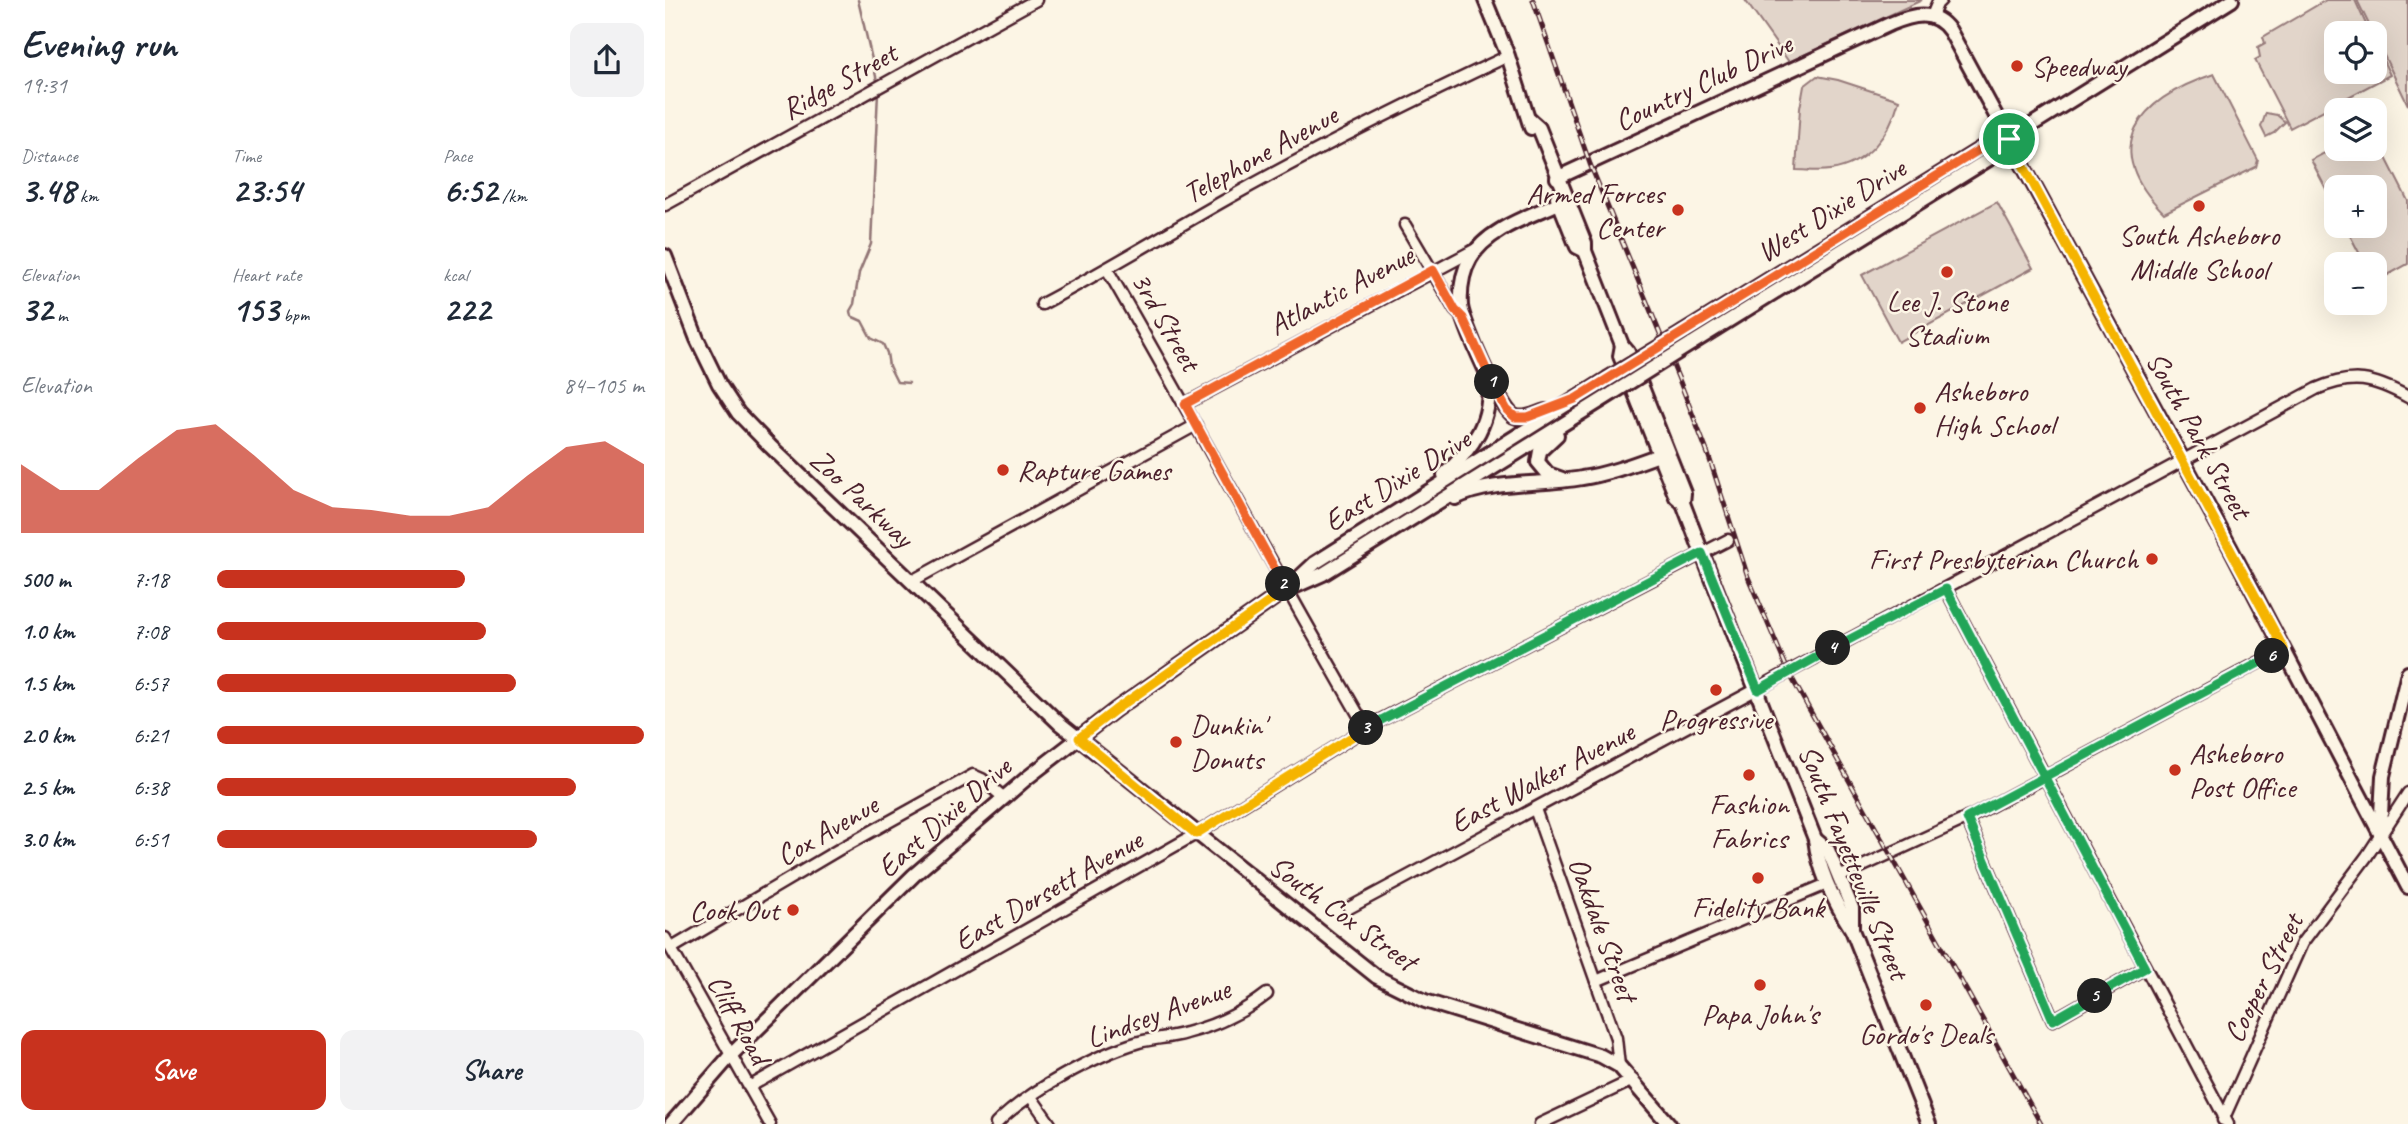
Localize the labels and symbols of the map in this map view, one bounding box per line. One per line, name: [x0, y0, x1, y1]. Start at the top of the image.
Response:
street label: Country Club Drive: [1608, 23, 1800, 140]
street label: Ridge Street: [775, 32, 906, 128]
place label: Speedway: [2031, 47, 2129, 85]
marker: Speedway: [2009, 58, 2025, 74]
street label: Telephone Avenue: [1176, 95, 1346, 212]
pin: [1979, 109, 2039, 169]
street label: West Dixie Drive: [1750, 148, 1914, 271]
place label: Armed Forces Center: [1526, 174, 1667, 246]
marker: South Asheboro Middle School: [2191, 198, 2207, 214]
marker: Armed Forces Center: [1670, 202, 1686, 218]
place label: South Asheboro Middle School: [2119, 216, 2281, 288]
street label: Atlantic Avenue: [1262, 235, 1422, 344]
marker: Lee J. Stone Stadium: [1939, 264, 1955, 280]
street label: 3rd Street: [1123, 265, 1211, 380]
place label: Lee J. Stone Stadium: [1887, 282, 2010, 354]
street label: South Park Street: [2138, 345, 2262, 528]
pin: 1: [1475, 364, 1509, 400]
place label: Asheboro High School: [1934, 372, 2059, 444]
marker: Asheboro High School: [1912, 400, 1928, 416]
street label: East Dixie Drive: [1317, 419, 1479, 540]
street label: Zoo Parkway: [802, 440, 924, 557]
place label: Rapture Games: [1017, 451, 1173, 489]
marker: Rapture Games: [995, 462, 1011, 478]
place label: First Presbyterian Church: [1869, 540, 2139, 578]
marker: First Presbyterian Church: [2144, 551, 2160, 567]
pin: 2: [1265, 566, 1301, 602]
pin: 4: [1815, 630, 1851, 666]
pin: 6: [2255, 638, 2289, 674]
marker: Progressive: [1708, 682, 1724, 698]
place label: Progressive: [1660, 700, 1774, 738]
place label: Dunkin' Donuts: [1190, 706, 1271, 778]
pin: 3: [1349, 710, 1383, 746]
street label: East Walker Avenue: [1443, 712, 1643, 841]
marker: Dunkin' Donuts: [1168, 734, 1184, 750]
place label: Asheboro Post Office: [2189, 734, 2298, 806]
street label: South Fayetteville Street: [1790, 739, 1919, 987]
street label: East Dixie Drive: [869, 747, 1021, 886]
marker: Asheboro Post Office: [2167, 762, 2183, 778]
marker: Fashion Fabrics: [1741, 767, 1757, 783]
street label: Cox Avenue: [769, 785, 887, 874]
place label: Fashion Fabrics: [1709, 785, 1790, 857]
street label: East Dorsett Avenue: [947, 820, 1151, 959]
street label: South Cox Street: [1262, 847, 1428, 982]
street label: Oakdale Street: [1559, 852, 1648, 1010]
marker: Fidelity Bank: [1750, 870, 1766, 886]
place label: Fidelity Bank: [1692, 888, 1826, 926]
place label: Cook Out: [690, 891, 782, 929]
marker: Cook Out: [785, 902, 801, 918]
street label: Cooper Street: [2214, 905, 2313, 1049]
street label: Cliff Road: [699, 967, 781, 1074]
street label: Lindsey Avenue: [1081, 969, 1237, 1057]
marker: Papa John's: [1752, 977, 1768, 993]
pin: 5: [2077, 978, 2113, 1014]
place label: Papa John's: [1701, 995, 1821, 1033]
marker: Gordo's Deals: [1918, 997, 1934, 1013]
place label: Gordo's Deals: [1859, 1015, 1996, 1053]

